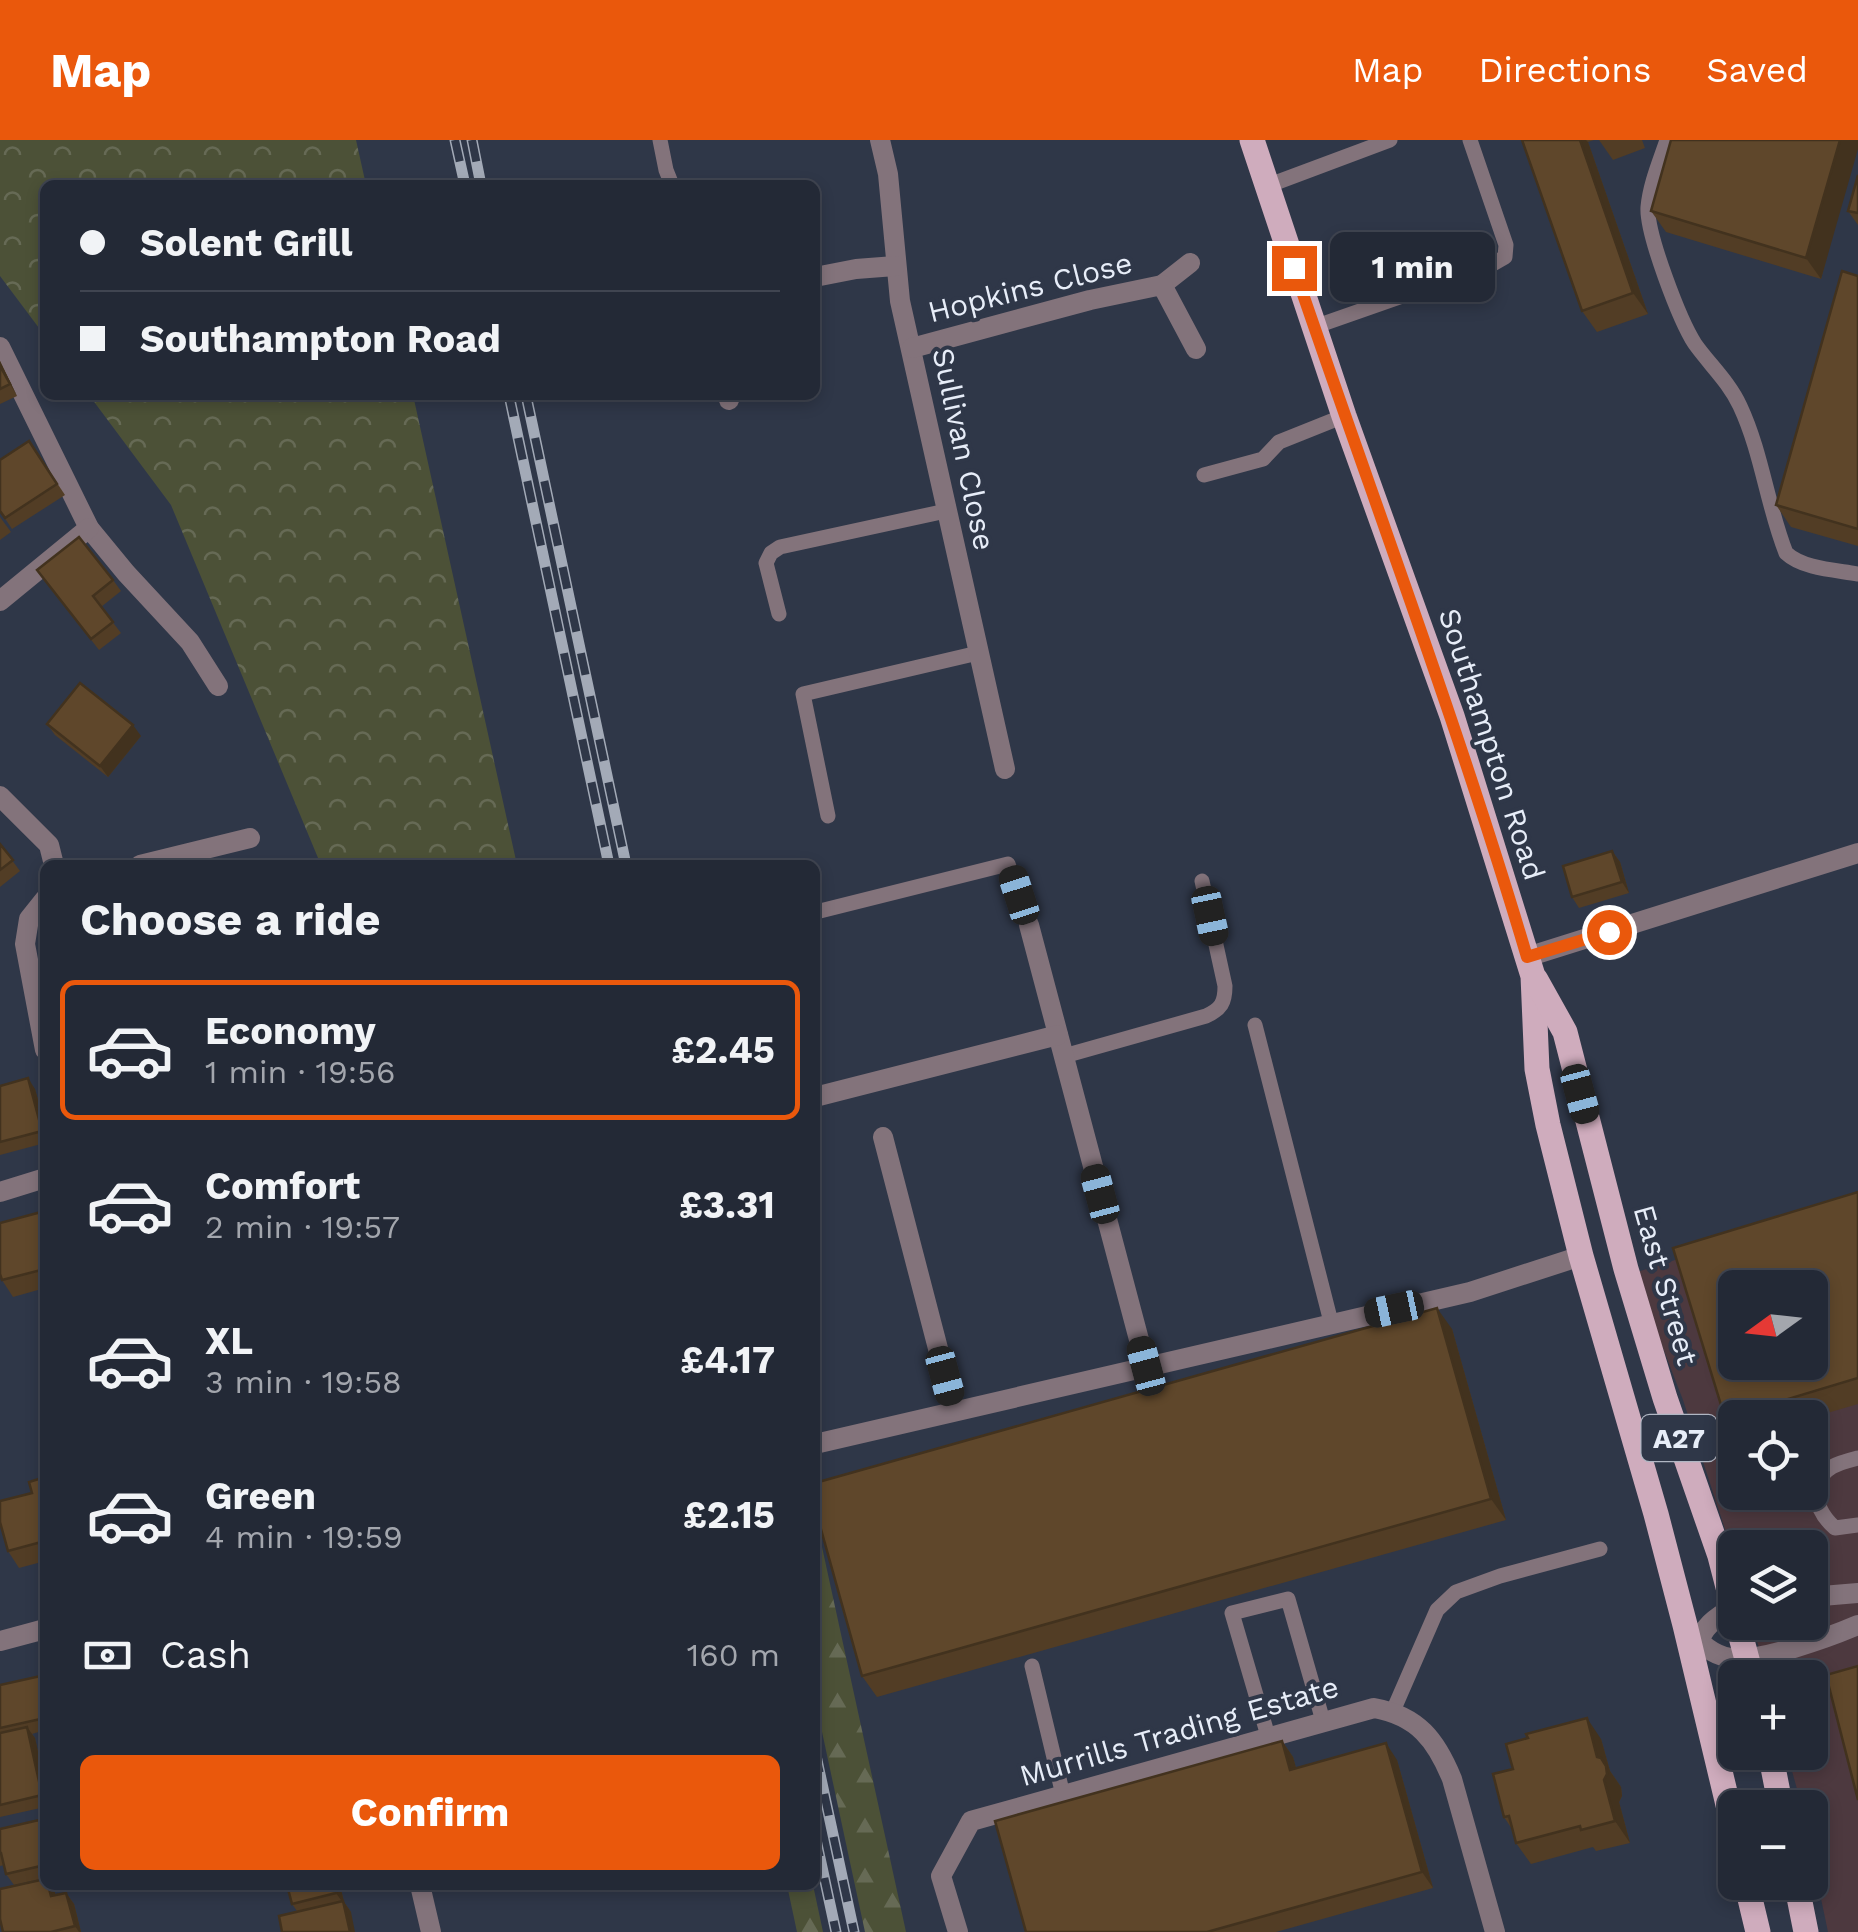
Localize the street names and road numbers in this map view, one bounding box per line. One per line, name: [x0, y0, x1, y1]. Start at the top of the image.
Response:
street label: Hopkins Close: [924, 245, 1136, 329]
street label: Sullivan Close: [925, 345, 1003, 553]
street label: Southampton Road: [1432, 604, 1552, 884]
street label: East Street: [1626, 1201, 1706, 1370]
road number: A27: [1642, 1415, 1716, 1461]
street label: Murrills Trading Estate: [1016, 1669, 1342, 1793]

